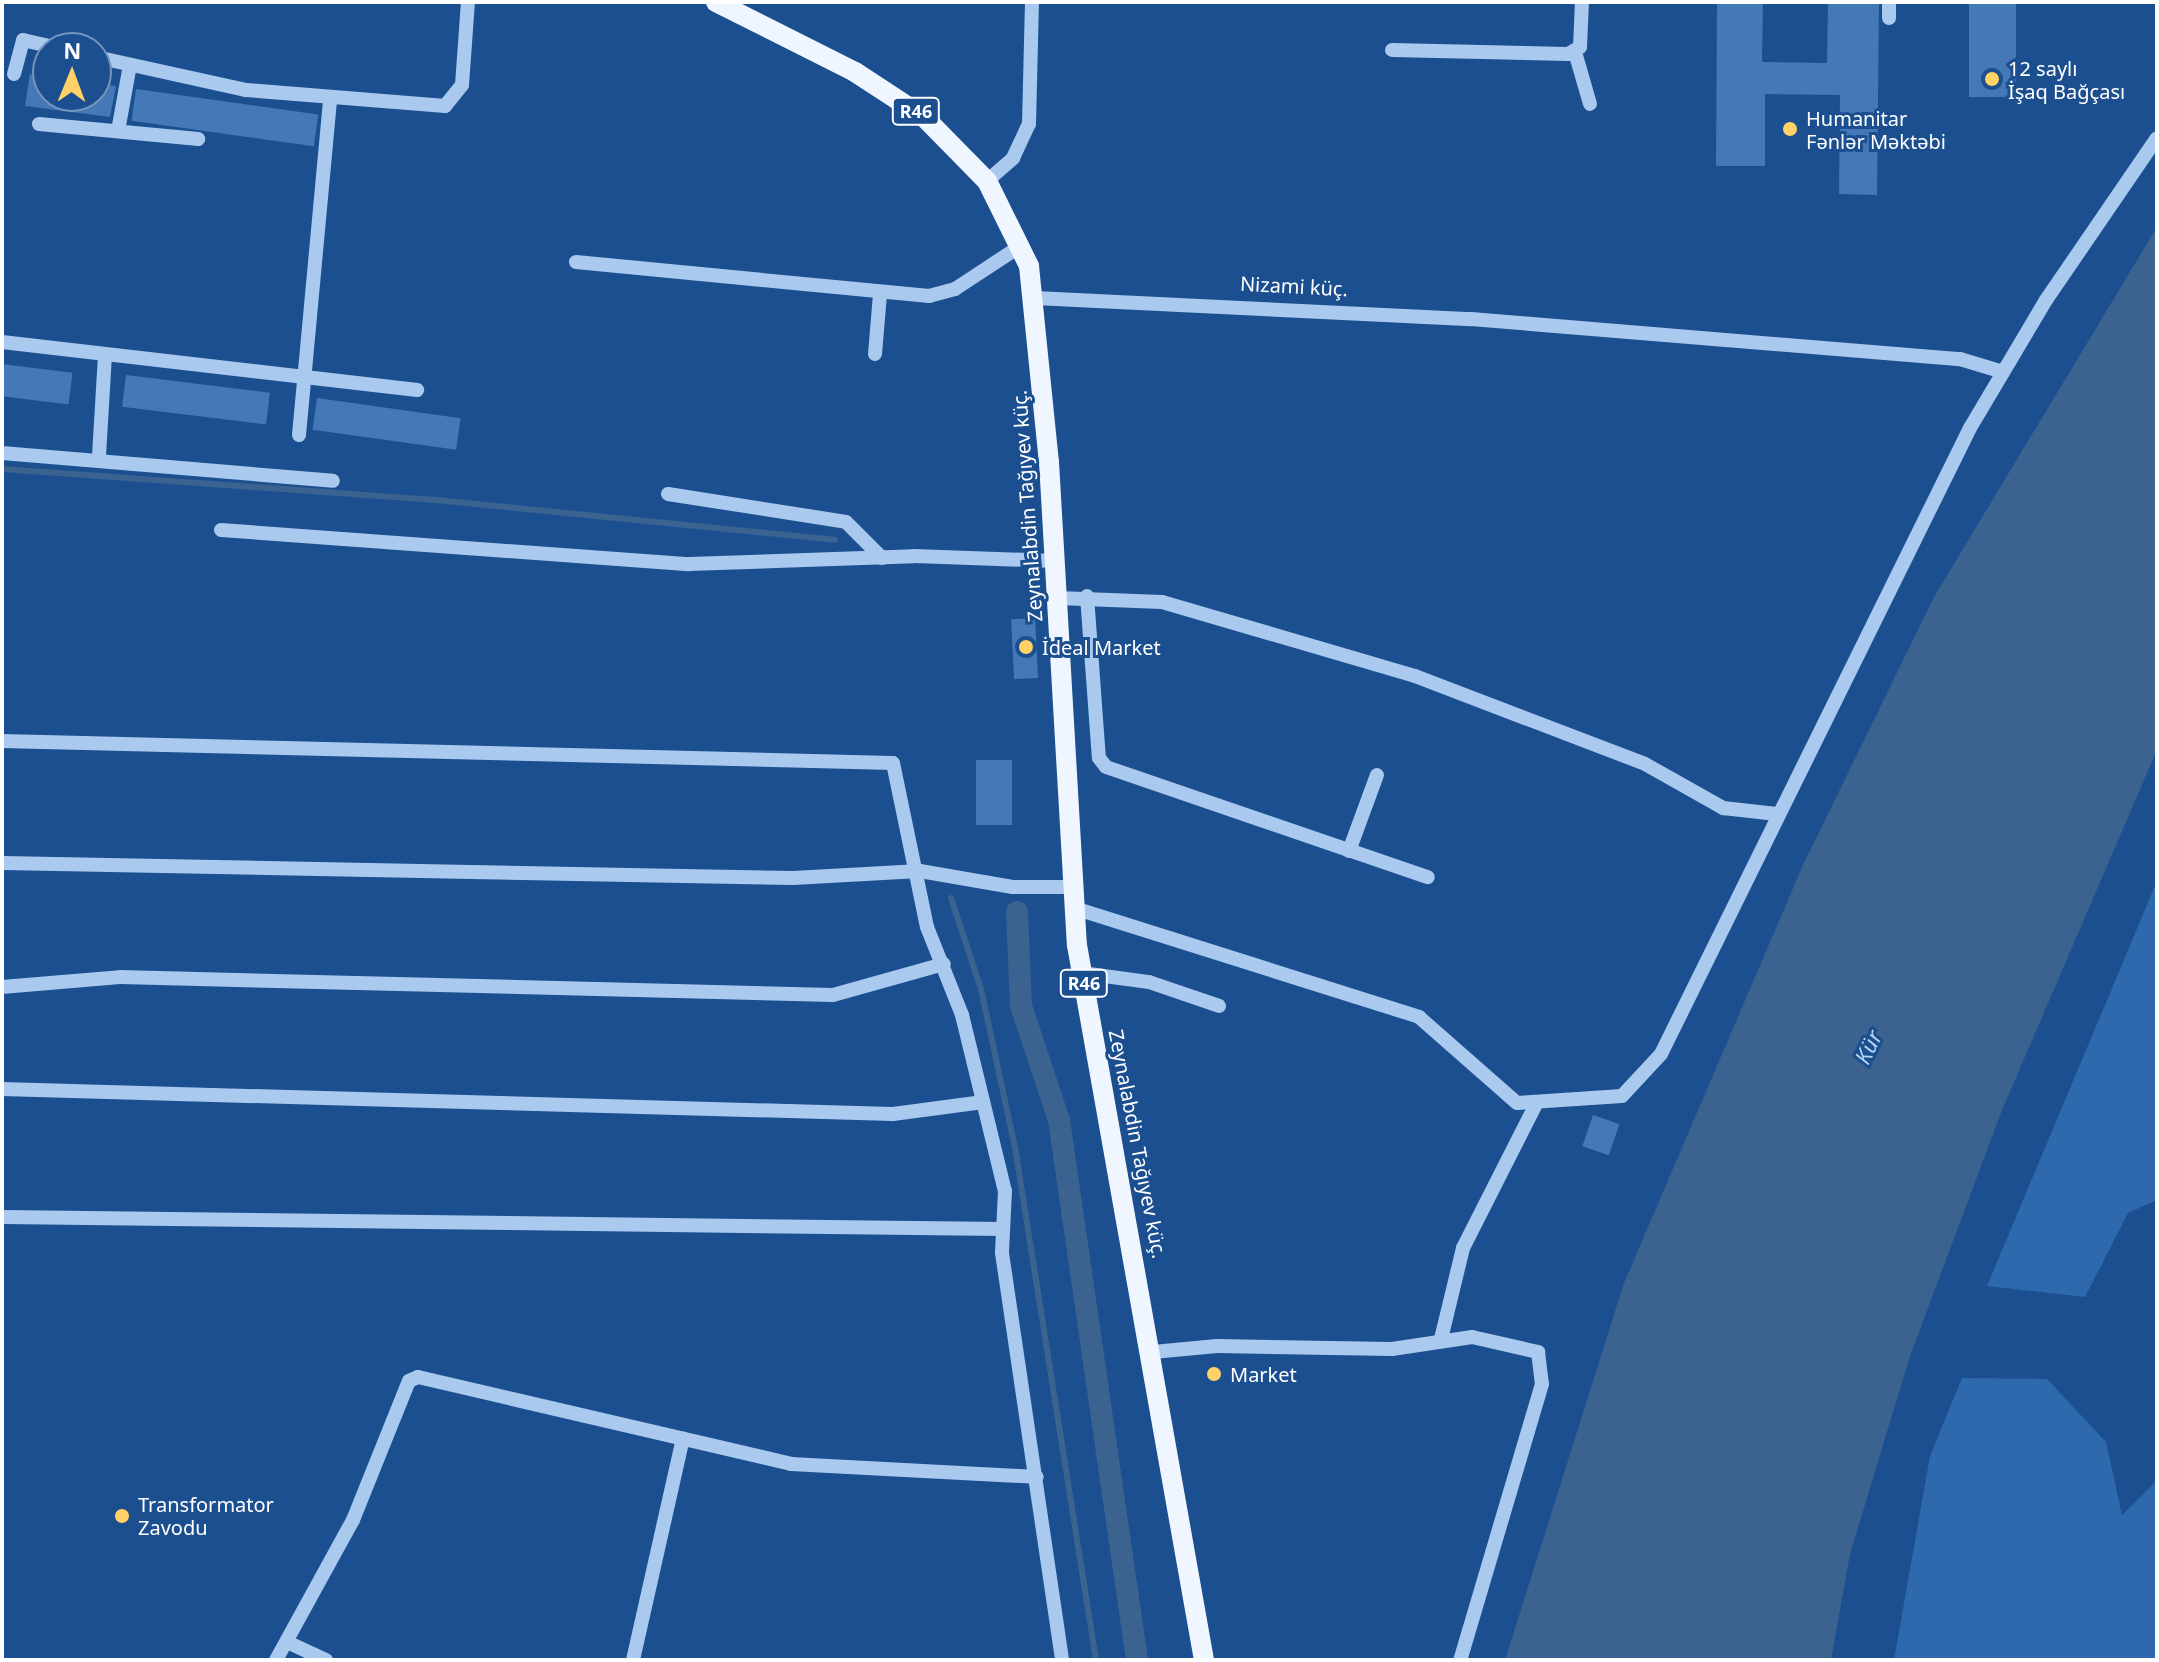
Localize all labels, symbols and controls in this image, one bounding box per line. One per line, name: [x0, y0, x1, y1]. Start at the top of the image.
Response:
north arrow: [32, 32, 112, 112]
text: N: [63, 35, 82, 65]
place label: 12 saylı İşaq Bağçası: [2008, 56, 2125, 103]
marker: 12 saylı İşaq Bağçası: [1983, 70, 2001, 88]
road number: R46: [890, 97, 942, 125]
place label: Humanitar Fənlər Məktəbi: [1806, 106, 1946, 153]
marker: Humanitar Fənlər Məktəbi: [1781, 120, 1799, 138]
street label: Nizami küç.: [1239, 271, 1349, 301]
street label: Zeynalabdin Tağıyev küç.: [1007, 389, 1047, 623]
place label: İdeal Market: [1042, 635, 1161, 659]
marker: İdeal Market: [1017, 638, 1035, 656]
road number: R46: [1058, 969, 1110, 997]
water label: Kür: [1849, 1026, 1887, 1068]
street label: Zeynalabdin Tağıyev küç.: [1104, 1028, 1172, 1260]
place label: Market: [1230, 1362, 1297, 1386]
marker: Market: [1205, 1365, 1223, 1383]
place label: Transformator Zavodu: [138, 1492, 274, 1539]
marker: Transformator Zavodu: [113, 1507, 131, 1525]

